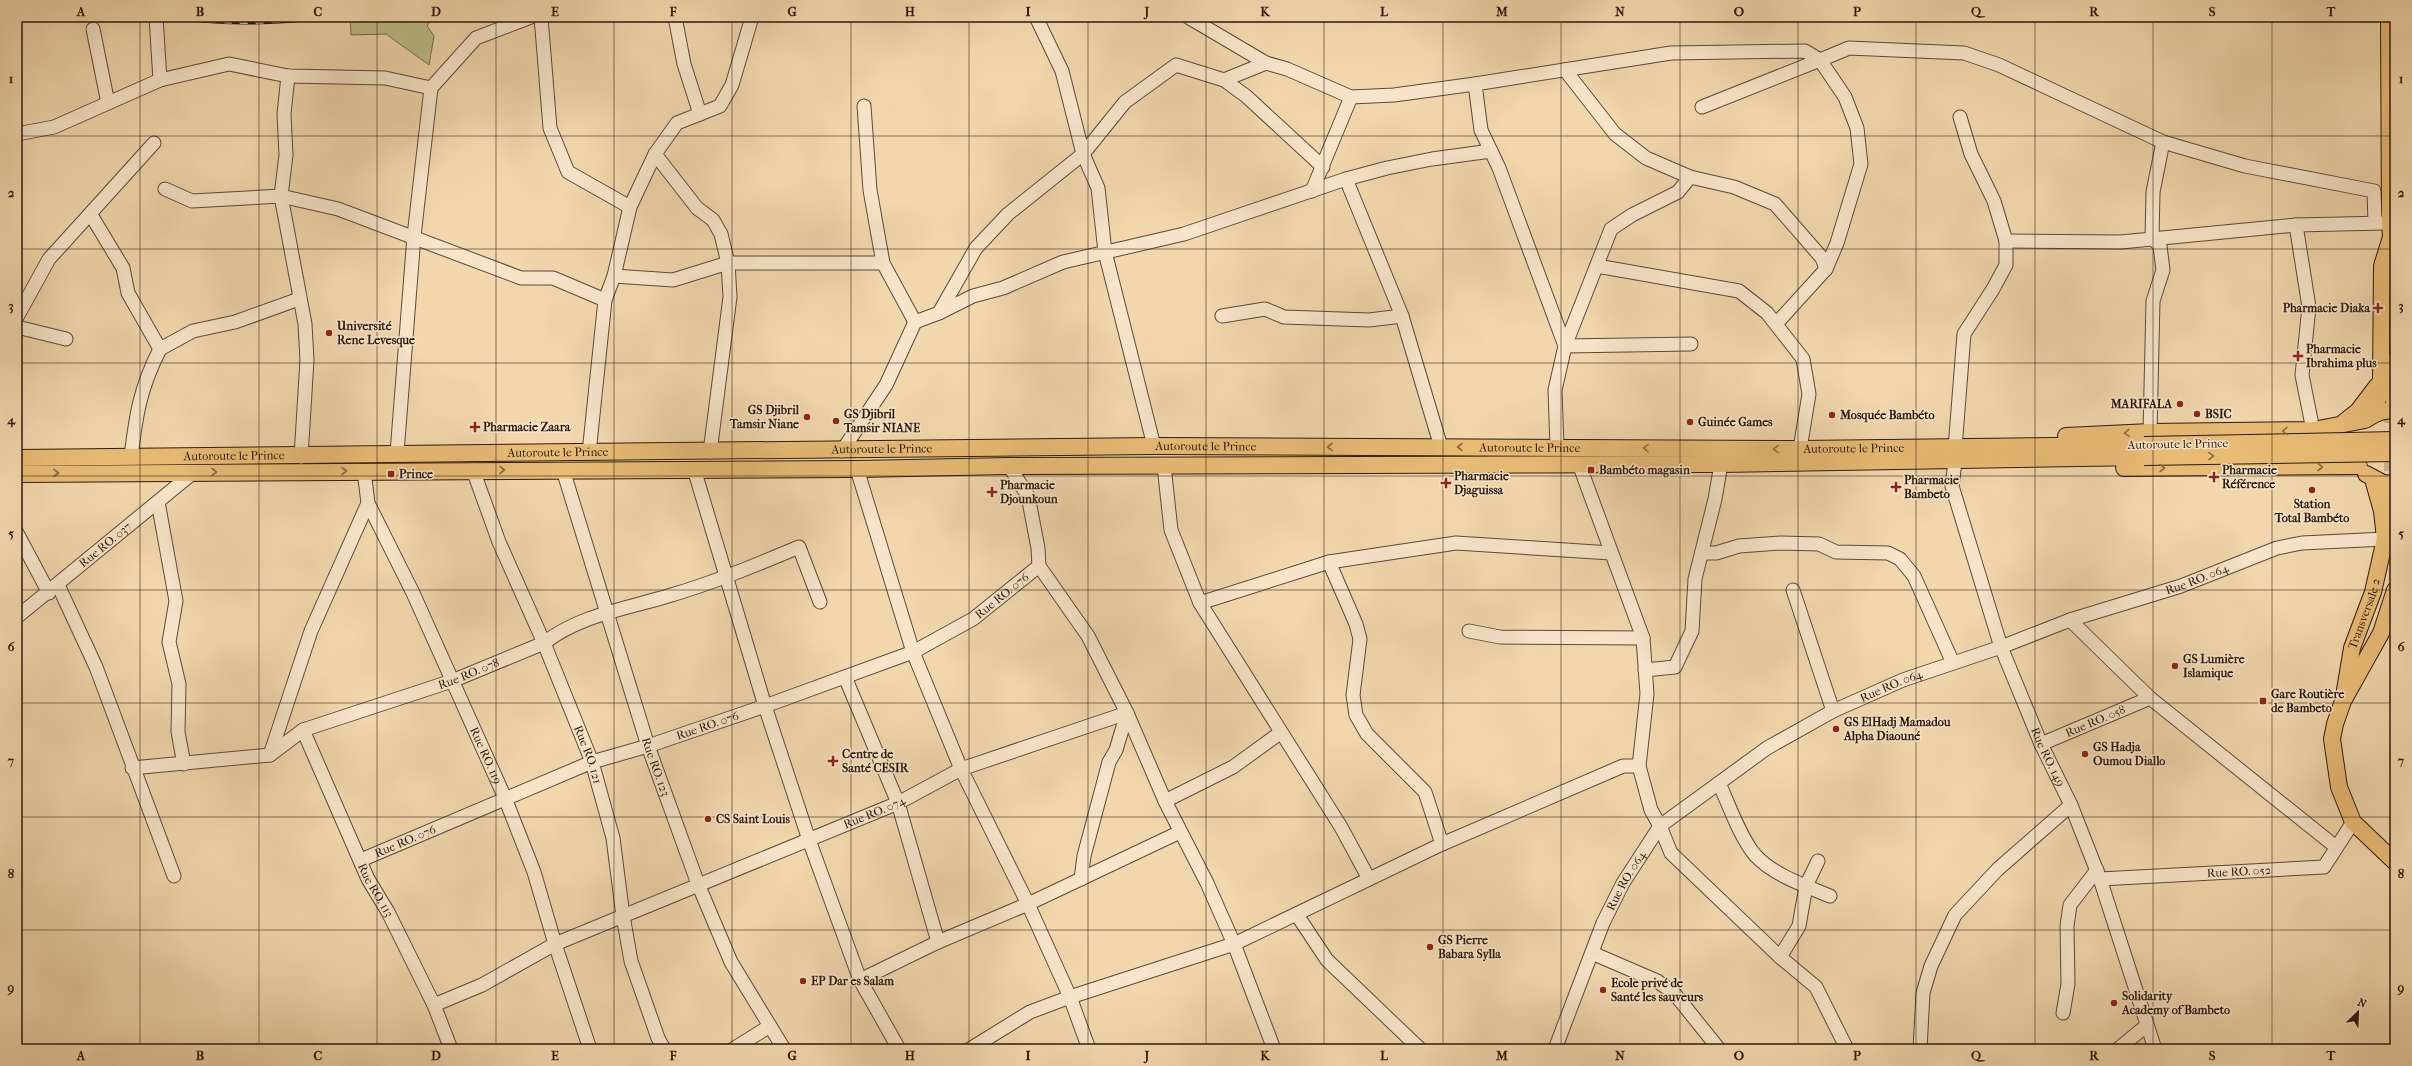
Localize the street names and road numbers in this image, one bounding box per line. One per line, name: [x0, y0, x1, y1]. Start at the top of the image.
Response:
street label: Autoroute le Prince: [2126, 436, 2229, 452]
street label: Autoroute le Prince: [1154, 439, 1257, 453]
street label: Autoroute le Prince: [830, 441, 933, 456]
street label: Autoroute le Prince: [1478, 441, 1581, 455]
street label: Autoroute le Prince: [1802, 441, 1905, 456]
street label: Autoroute le Prince: [506, 445, 609, 460]
street label: Autoroute le Prince: [182, 448, 285, 463]
street label: Rue RO. 037: [76, 519, 134, 570]
street label: Rue RO. 064: [2164, 561, 2231, 597]
street label: Rue RO. 076: [972, 570, 1032, 622]
street label: Transversale 2: [2345, 577, 2383, 651]
street label: Rue RO. 078: [436, 655, 501, 692]
street label: Rue RO. 064: [1858, 667, 1925, 705]
street label: Rue RO. 058: [2063, 702, 2128, 740]
street label: Rue RO. 076: [674, 708, 741, 743]
street label: Rue RO. 121: [571, 723, 605, 785]
street label: Rue RO. 119: [467, 725, 505, 786]
street label: Rue RO. 149: [2028, 725, 2068, 789]
street label: Rue RO. 123: [639, 736, 673, 798]
street label: Rue RO. 074: [841, 793, 908, 832]
street label: Rue RO. 076: [372, 822, 438, 860]
street label: Rue RO. 064: [1603, 848, 1649, 913]
street label: Rue RO. 113: [355, 861, 396, 919]
street label: Rue RO. 052: [2206, 863, 2271, 880]

